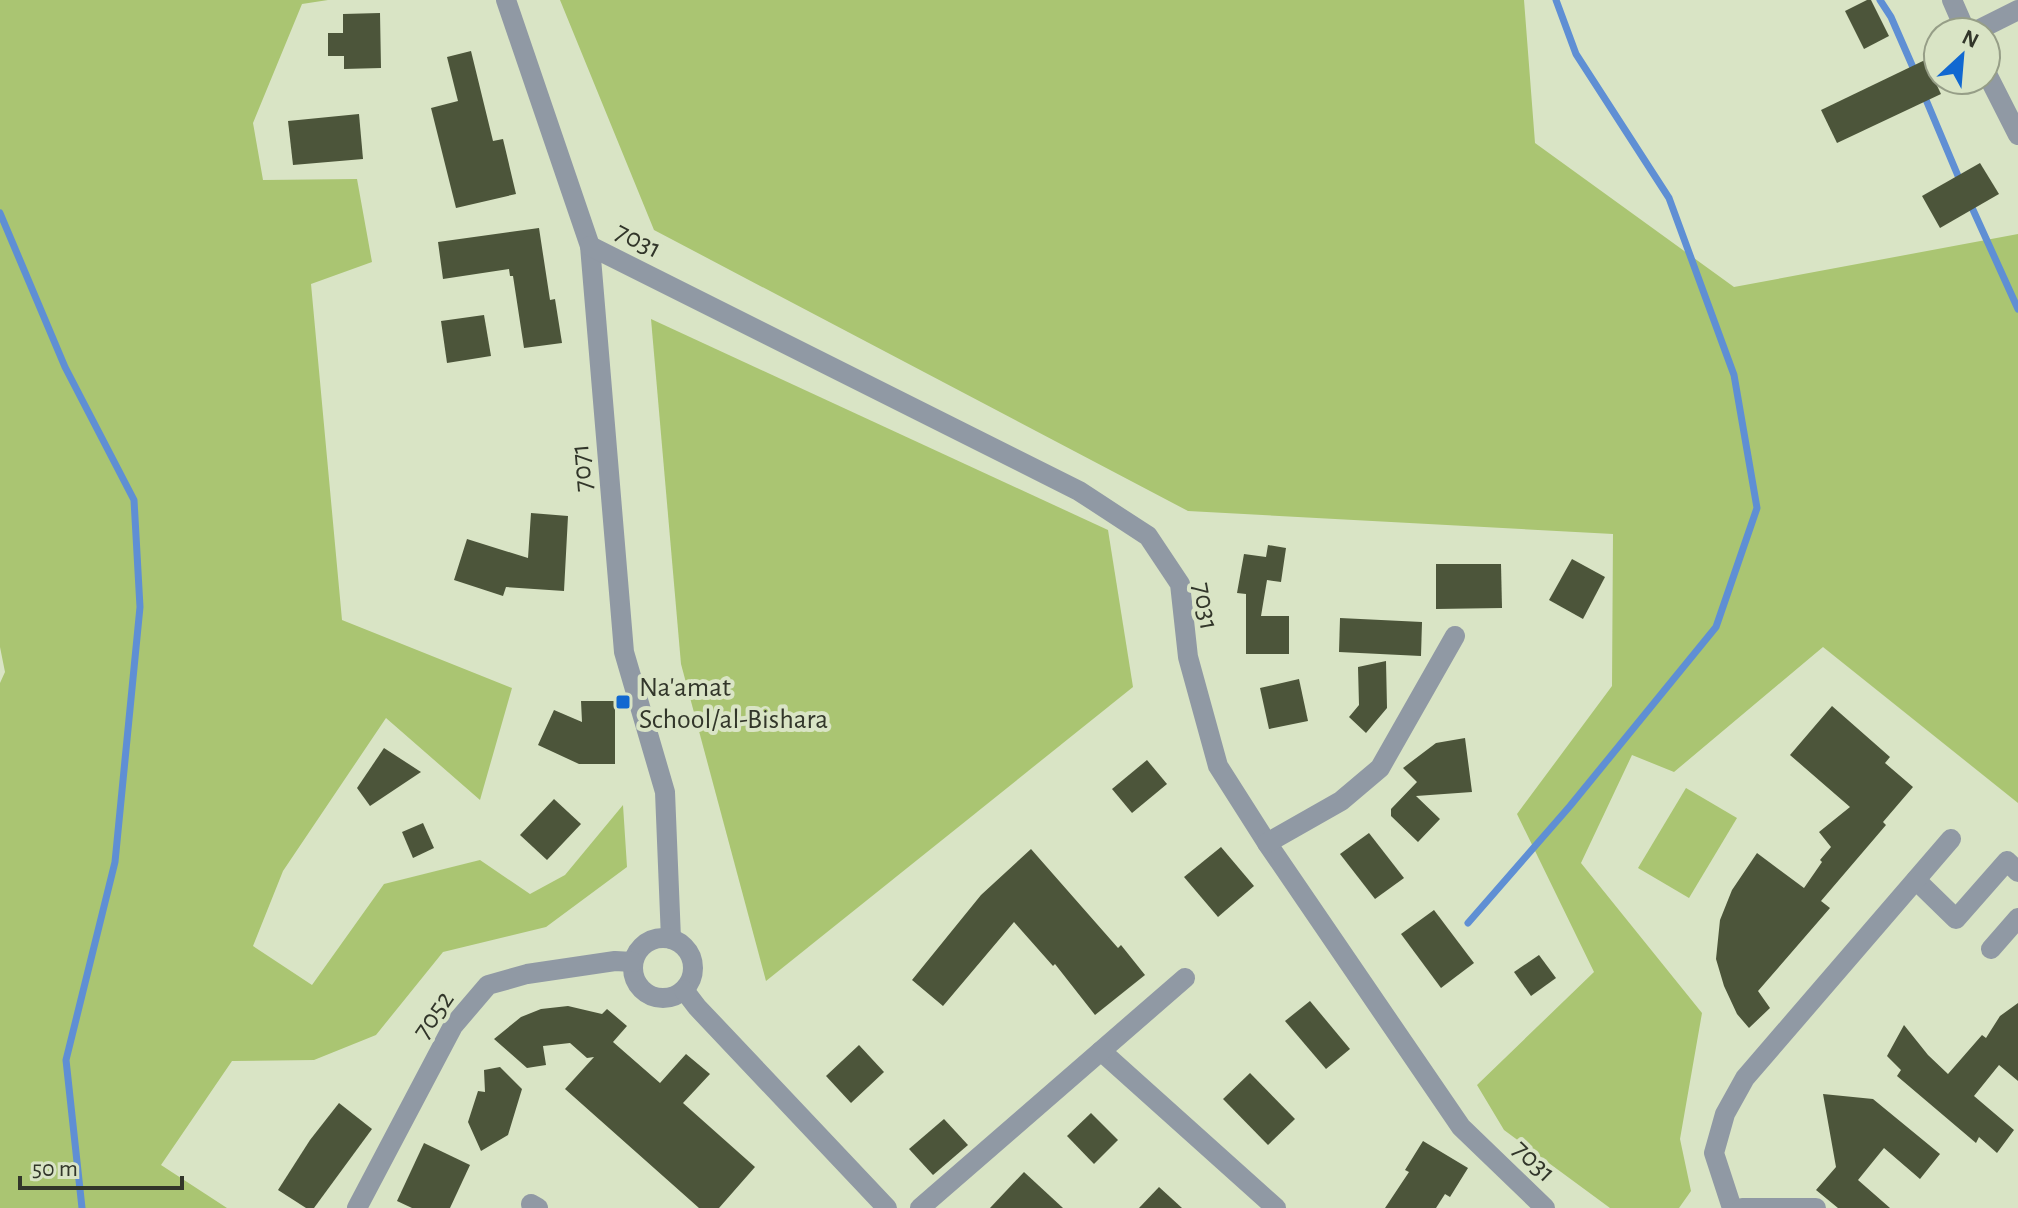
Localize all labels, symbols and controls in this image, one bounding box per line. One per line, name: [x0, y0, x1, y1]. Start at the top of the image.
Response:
north arrow: [1922, 16, 2002, 96]
text: N: [1959, 26, 1982, 52]
street label: 7031: [611, 217, 666, 264]
street label: 7071: [566, 443, 598, 493]
street label: 7031: [1187, 580, 1223, 632]
place label: Na'amat School/al-Bishara: [639, 674, 828, 734]
marker: Na'amat School/al-Bishara: [614, 693, 632, 711]
street label: 7052: [408, 986, 459, 1044]
street label: 7031: [1507, 1135, 1560, 1188]
scale bar: [20, 1140, 182, 1190]
text: 50 m: [32, 1157, 78, 1181]

